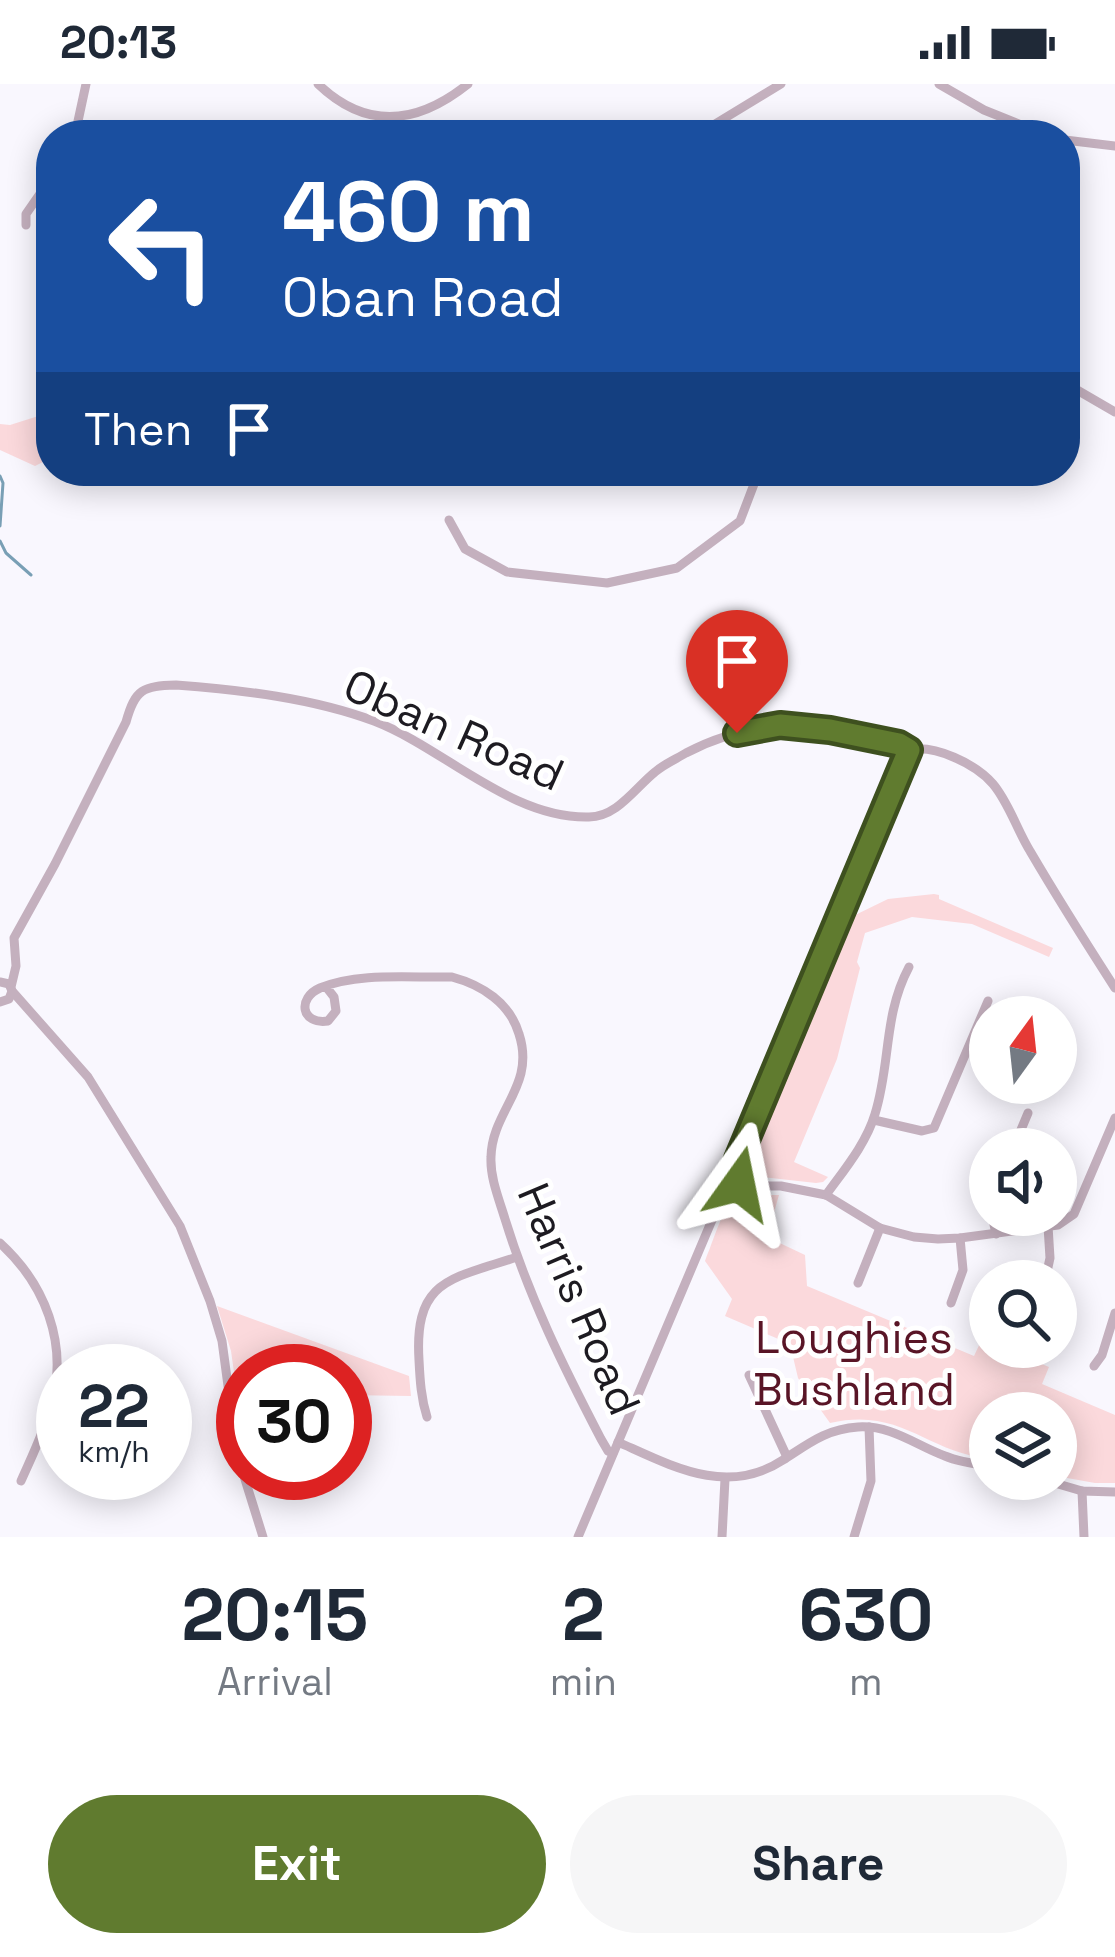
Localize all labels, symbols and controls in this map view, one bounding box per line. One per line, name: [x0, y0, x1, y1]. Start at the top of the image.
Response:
text: 20:13: [60, 14, 177, 71]
text: 460 m: [282, 158, 535, 266]
icon: left: [84, 168, 240, 324]
text: Oban Road: [282, 263, 563, 332]
icon: arrive: [216, 396, 282, 462]
text: Then: [84, 401, 192, 458]
pin: [686, 610, 788, 733]
icon: arrive: [704, 628, 770, 694]
street label: Oban Road: [335, 656, 573, 804]
north arrow: [969, 996, 1077, 1104]
map controls: [969, 996, 1077, 1500]
position arrow: [676, 1121, 802, 1247]
button: sound: [969, 1128, 1077, 1236]
street label: Harris Road: [505, 1175, 653, 1423]
button: search: [969, 1260, 1077, 1368]
park label: Loughies Bushland: [753, 1309, 955, 1418]
speed limit sign: 30: [216, 1344, 372, 1500]
text: 22: [78, 1368, 150, 1445]
button: layers: [969, 1392, 1077, 1500]
text: km/h: [78, 1432, 150, 1471]
text: 20:15: [182, 1569, 368, 1661]
text: 2: [562, 1569, 605, 1661]
text: 630: [798, 1569, 933, 1661]
text: Arrival: [217, 1657, 333, 1706]
text: min: [550, 1657, 617, 1706]
text: m: [849, 1657, 883, 1706]
button: Exit: [48, 1795, 546, 1933]
button: Share: [570, 1795, 1067, 1933]

